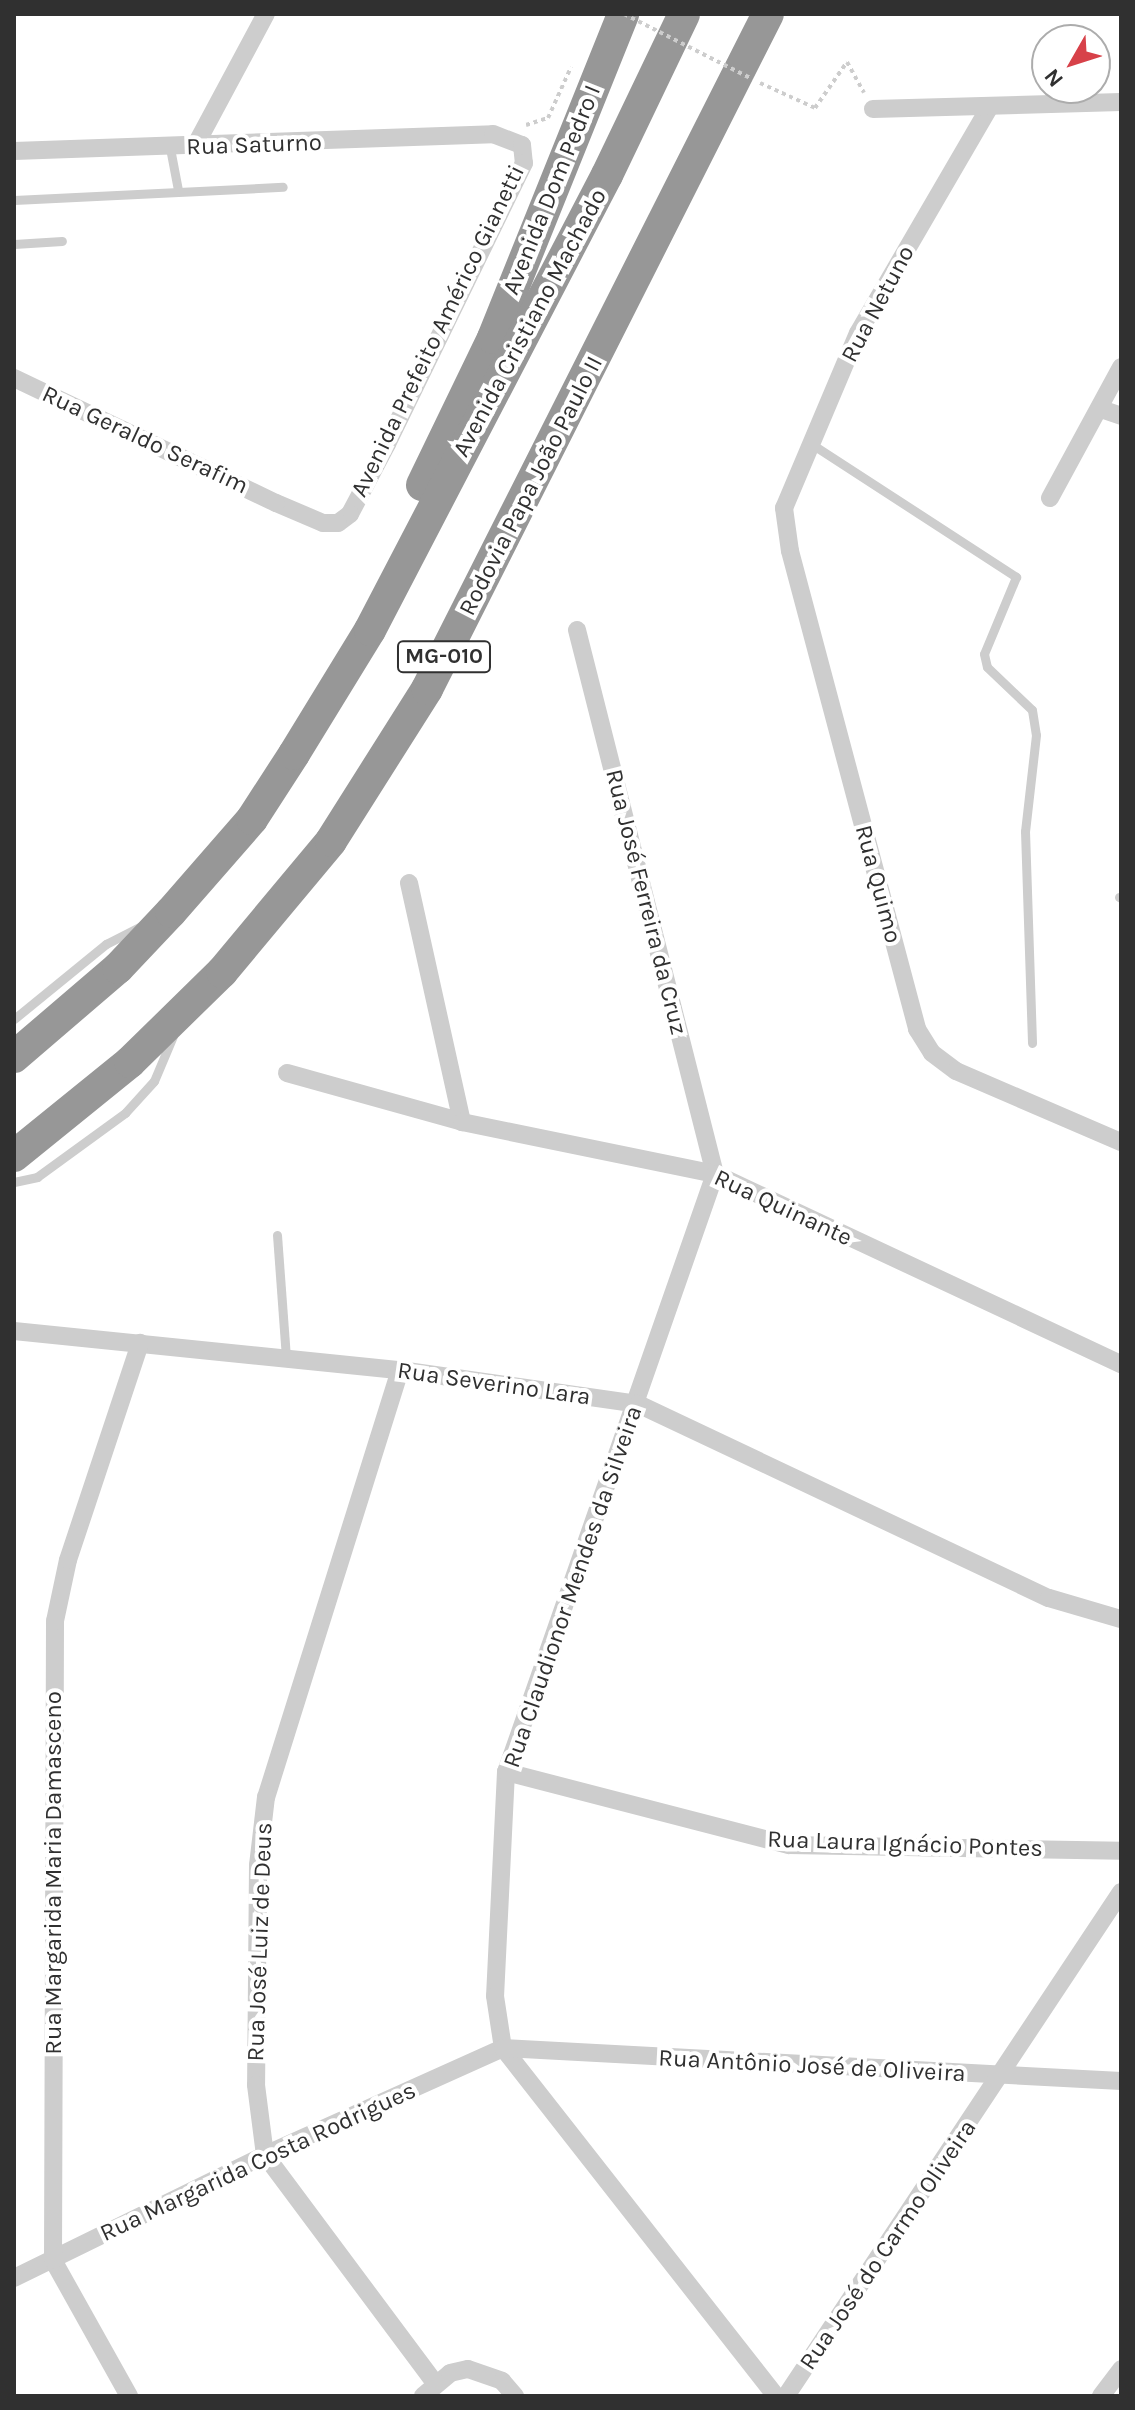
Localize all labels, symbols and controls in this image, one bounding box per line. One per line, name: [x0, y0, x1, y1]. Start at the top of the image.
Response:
north arrow: [1031, 24, 1111, 104]
text: N: [1039, 64, 1069, 92]
street label: Avenida Dom Pedro I: [497, 81, 607, 299]
street label: Rua Saturno: [186, 128, 322, 162]
street label: Avenida Prefeito Américo Gianetti: [345, 160, 531, 502]
street label: Avenida Cristiano Machado: [447, 184, 613, 462]
street label: Rua Netuno: [835, 241, 921, 367]
street label: Rodovia Papa João Paulo II: [453, 351, 609, 621]
street label: Rua Geraldo Serafim: [37, 380, 253, 500]
road number: MG-010: [396, 639, 492, 675]
street label: Rua José Ferreira da Cruz: [599, 766, 693, 1038]
street label: Rua Quimo: [848, 822, 908, 946]
street label: Rua Quinante: [709, 1163, 857, 1253]
street label: Rua Severino Lara: [396, 1356, 592, 1412]
street label: Rua Claudionor Mendes da Silveira: [497, 1402, 649, 1772]
street label: Rua Margarida Maria Damasceno: [40, 1691, 68, 2055]
street label: Rua José Luiz de Deus: [241, 1822, 279, 2062]
street label: Rua Laura Ignácio Pontes: [767, 1825, 1043, 1863]
street label: Rua Antônio José de Oliveira: [658, 2044, 966, 2088]
street label: Rua Margarida Costa Rodrigues: [96, 2076, 420, 2248]
street label: Rua José do Carmo Oliveira: [794, 2115, 982, 2375]

